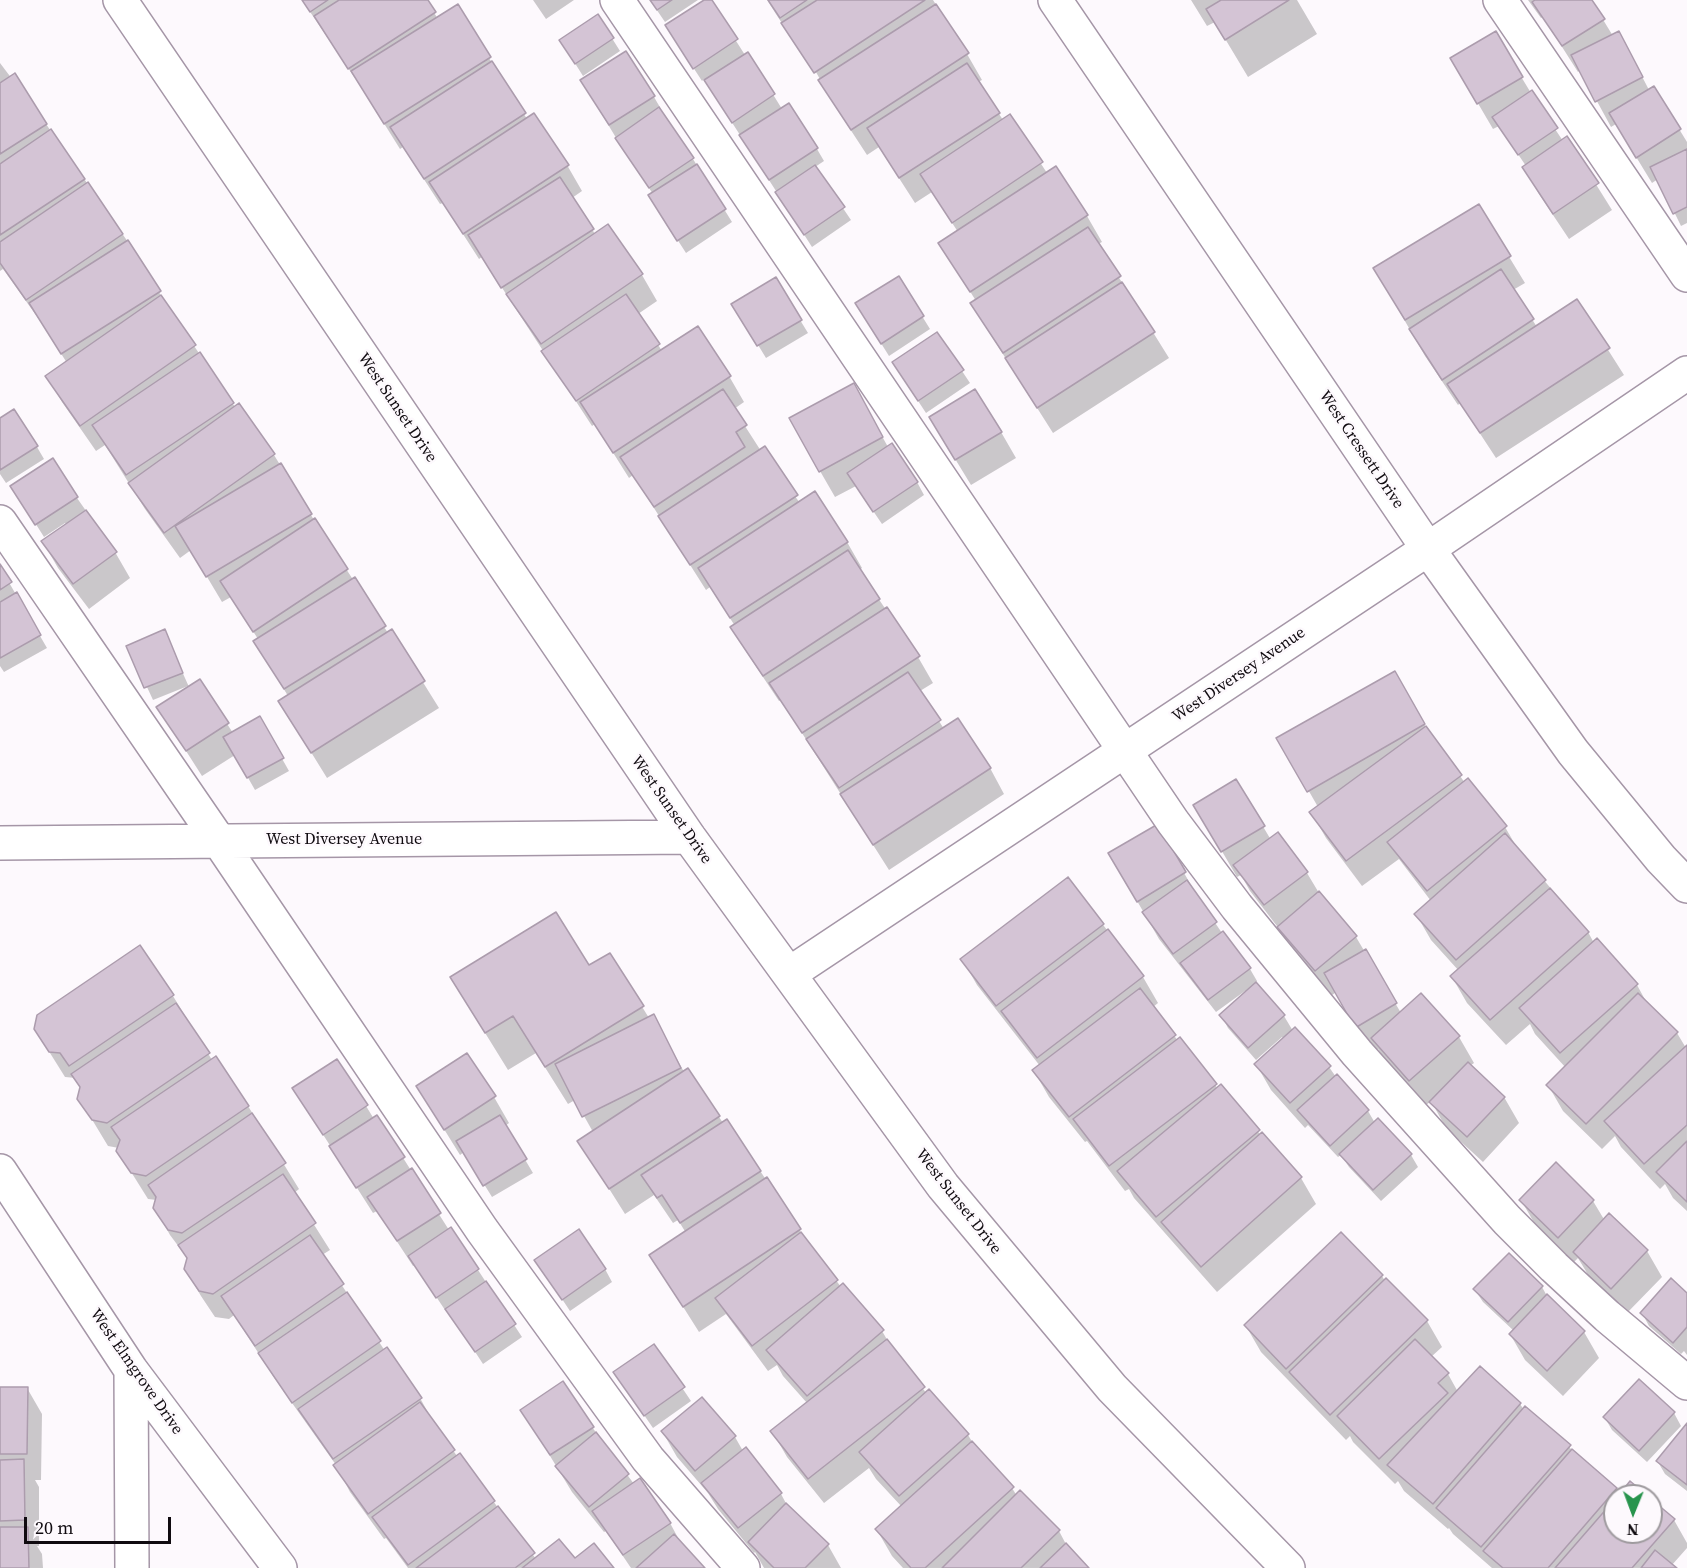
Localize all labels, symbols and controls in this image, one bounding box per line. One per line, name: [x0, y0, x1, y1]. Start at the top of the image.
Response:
street label: West Sunset Drive: [353, 350, 441, 466]
street label: West Cressett Drive: [1314, 387, 1408, 513]
street label: West Diversey Avenue: [1169, 623, 1309, 727]
street label: West Sunset Drive: [626, 752, 716, 868]
street label: West Diversey Avenue: [266, 830, 422, 850]
street label: West Sunset Drive: [911, 1146, 1005, 1258]
street label: West Elmgrove Drive: [85, 1305, 187, 1439]
north arrow: [1603, 1484, 1663, 1544]
scale bar: [27, 1505, 174, 1543]
text: 20 m: [35, 1515, 73, 1540]
text: N: [1627, 1519, 1639, 1541]

